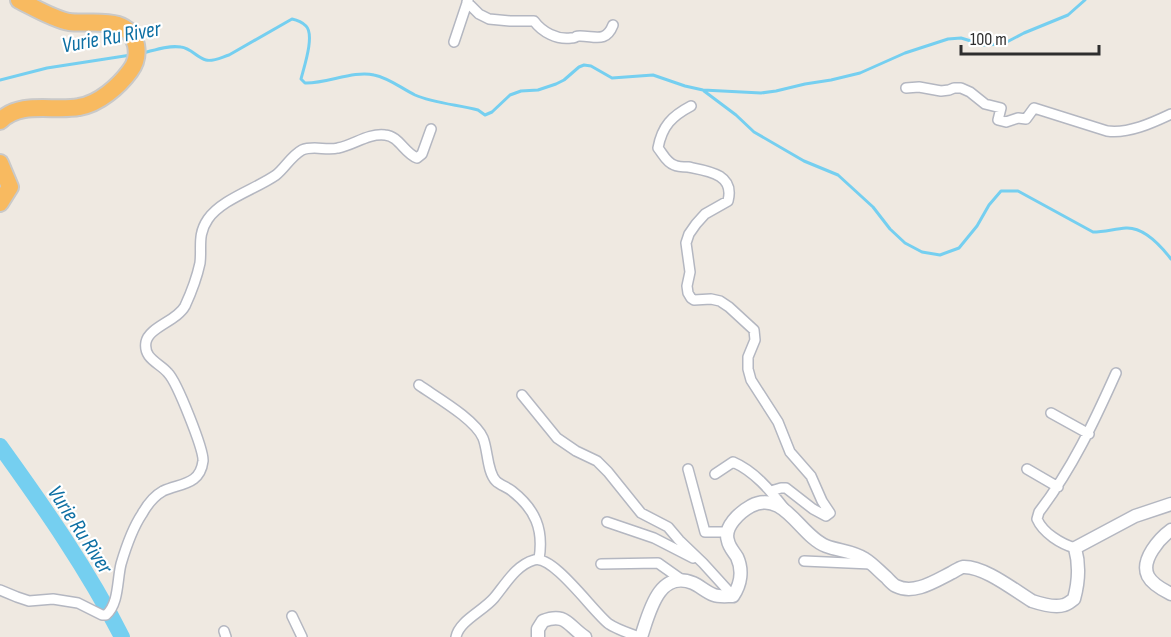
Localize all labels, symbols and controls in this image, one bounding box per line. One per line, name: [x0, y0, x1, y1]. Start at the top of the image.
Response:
water label: Vurie Ru River: [60, 15, 164, 59]
scale bar: [961, 18, 1099, 56]
text: 100 m: [970, 29, 1007, 50]
water label: Vurie Ru River: [41, 481, 119, 580]

